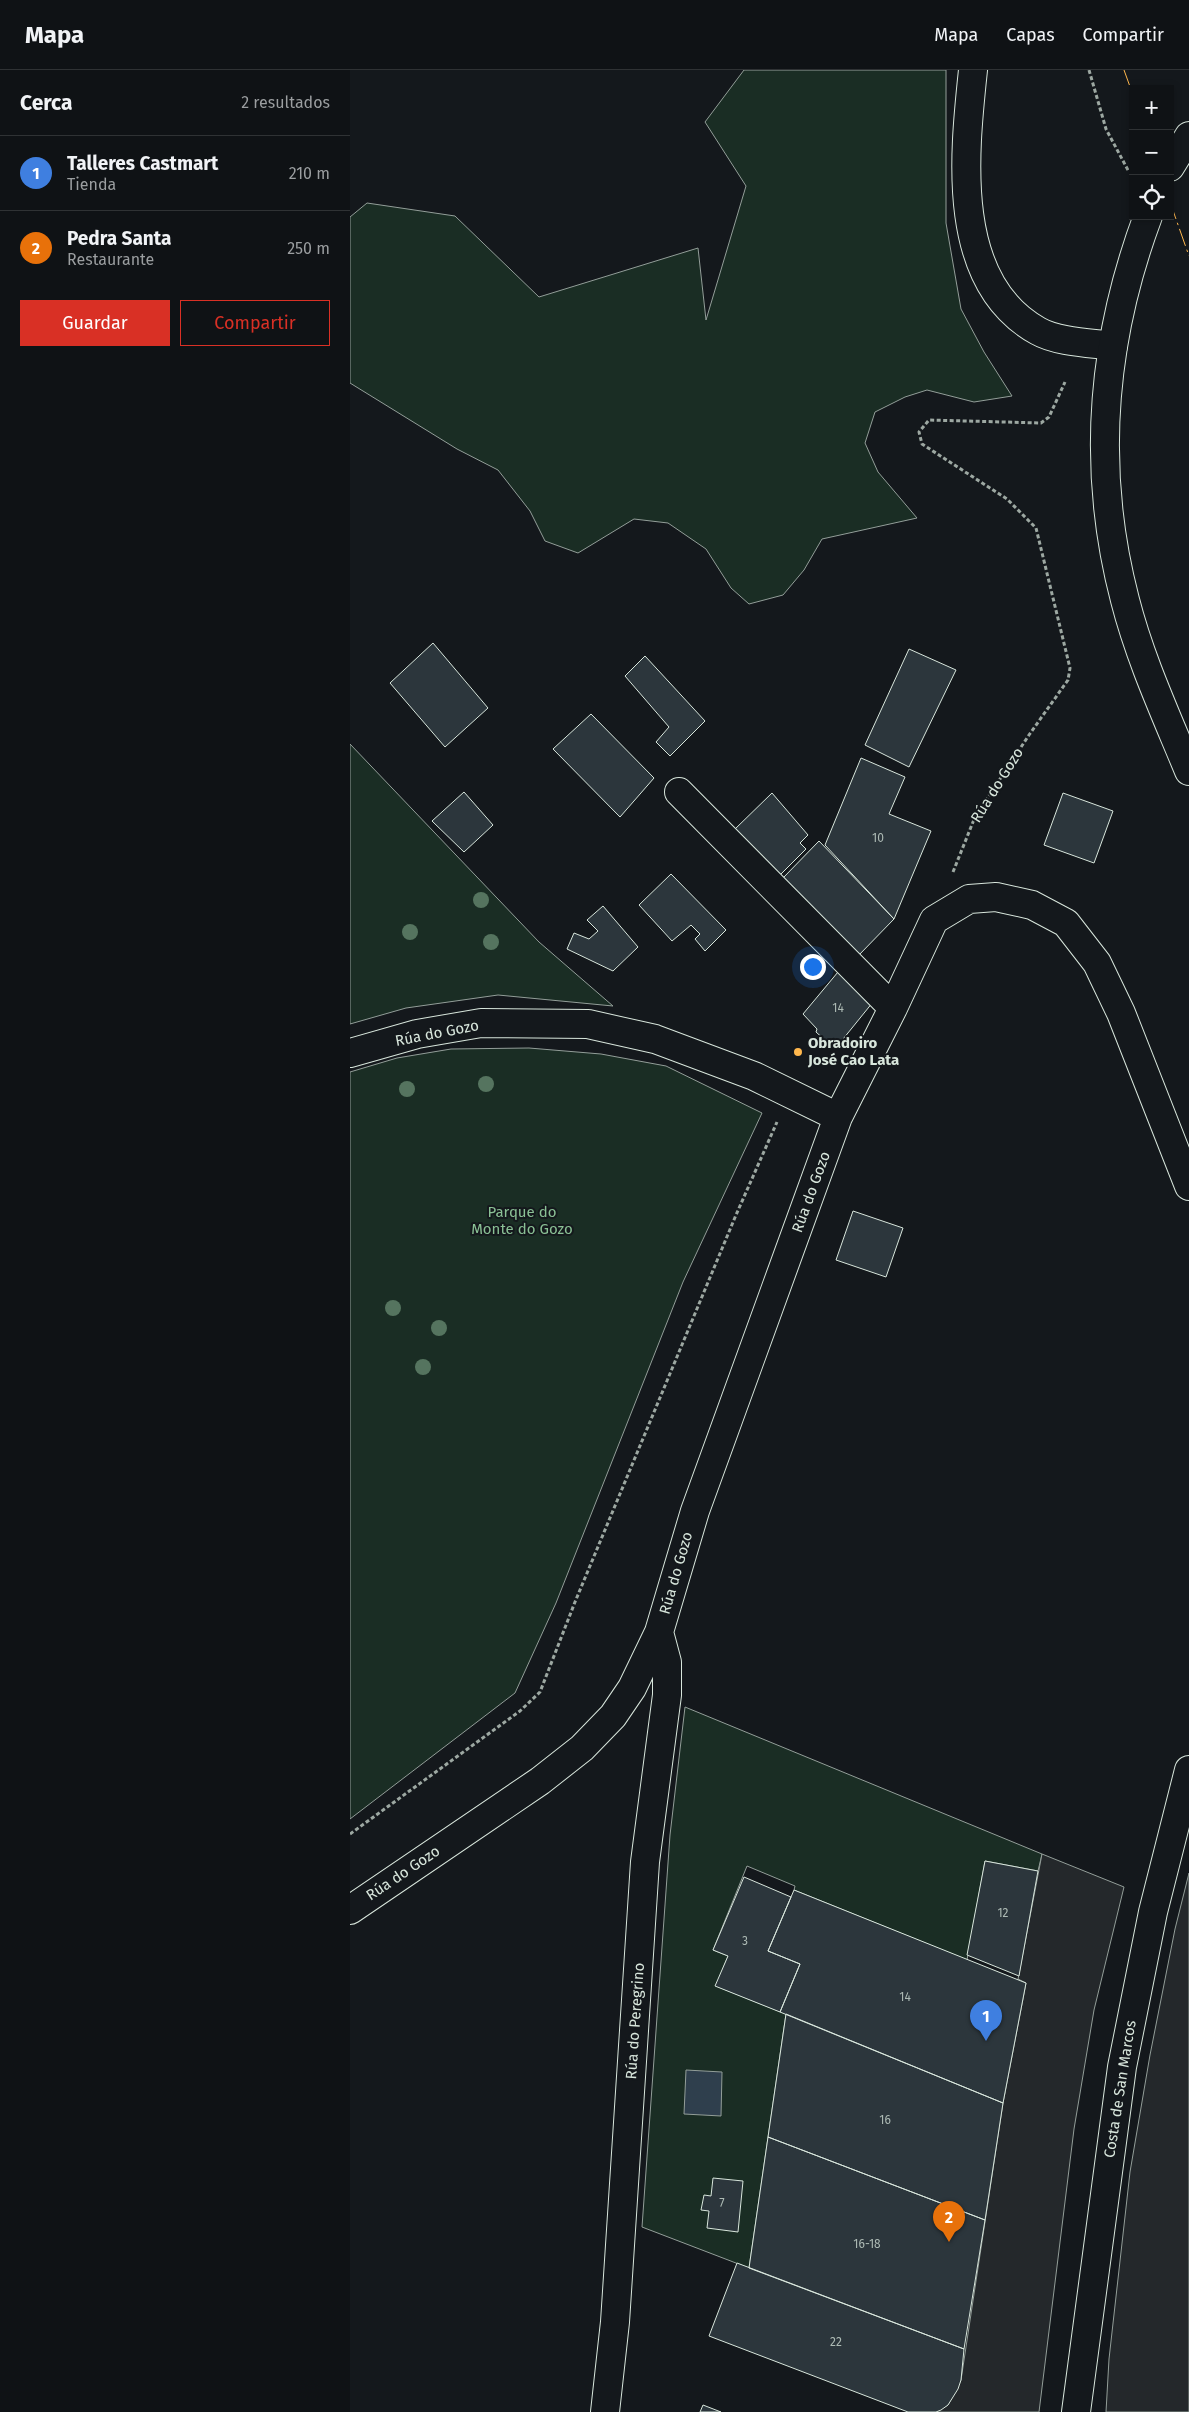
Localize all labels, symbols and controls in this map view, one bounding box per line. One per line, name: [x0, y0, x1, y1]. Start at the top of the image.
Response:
text: Mapa: [25, 21, 84, 49]
text: Mapa: [934, 24, 978, 46]
text: Capas: [1006, 24, 1055, 46]
text: Compartir: [1083, 24, 1164, 46]
map controls: [1129, 85, 1174, 220]
button: +: [1129, 85, 1174, 130]
text: Cerca: [20, 90, 72, 116]
text: 2 resultados: [241, 93, 330, 112]
button: −: [1129, 130, 1174, 175]
text: Talleres Castmart: [67, 152, 218, 175]
text: 1: [32, 164, 40, 183]
text: 210 m: [289, 164, 330, 183]
text: Tienda: [67, 175, 116, 194]
button: locate: [1129, 175, 1174, 220]
text: Pedra Santa: [67, 227, 171, 250]
text: 2: [32, 239, 40, 258]
text: 250 m: [287, 239, 330, 258]
text: Restaurante: [67, 250, 154, 269]
button: Guardar: [20, 300, 170, 346]
button: Compartir: [180, 300, 330, 346]
street label: Rúa do Gozo: [967, 744, 1027, 826]
house number: 10: [872, 831, 884, 845]
your location: [800, 954, 826, 980]
house number: 14: [832, 1001, 844, 1015]
street label: Rúa do Gozo: [394, 1016, 480, 1050]
place label: Obradoiro José Cao Lata: [807, 1034, 899, 1069]
marker: Obradoiro José Cao Lata: [792, 1046, 804, 1058]
street label: Rúa do Gozo: [788, 1149, 834, 1235]
park label: Parque do Monte do Gozo: [471, 1203, 573, 1238]
street label: Rúa do Gozo: [656, 1530, 696, 1616]
street label: Rúa do Gozo: [363, 1842, 443, 1904]
house number: 12: [997, 1906, 1009, 1920]
house number: 3: [742, 1934, 748, 1948]
street label: Rúa do Peregrino: [622, 1962, 648, 2080]
house number: 14: [899, 1990, 911, 2004]
pin: 1: [970, 2000, 1002, 2041]
street label: Costa de San Marcos: [1100, 2019, 1140, 2159]
house number: 16: [879, 2113, 891, 2127]
house number: 7: [719, 2196, 725, 2210]
pin: 2: [933, 2201, 965, 2242]
house number: 16-18: [853, 2237, 881, 2251]
house number: 22: [830, 2335, 842, 2349]

